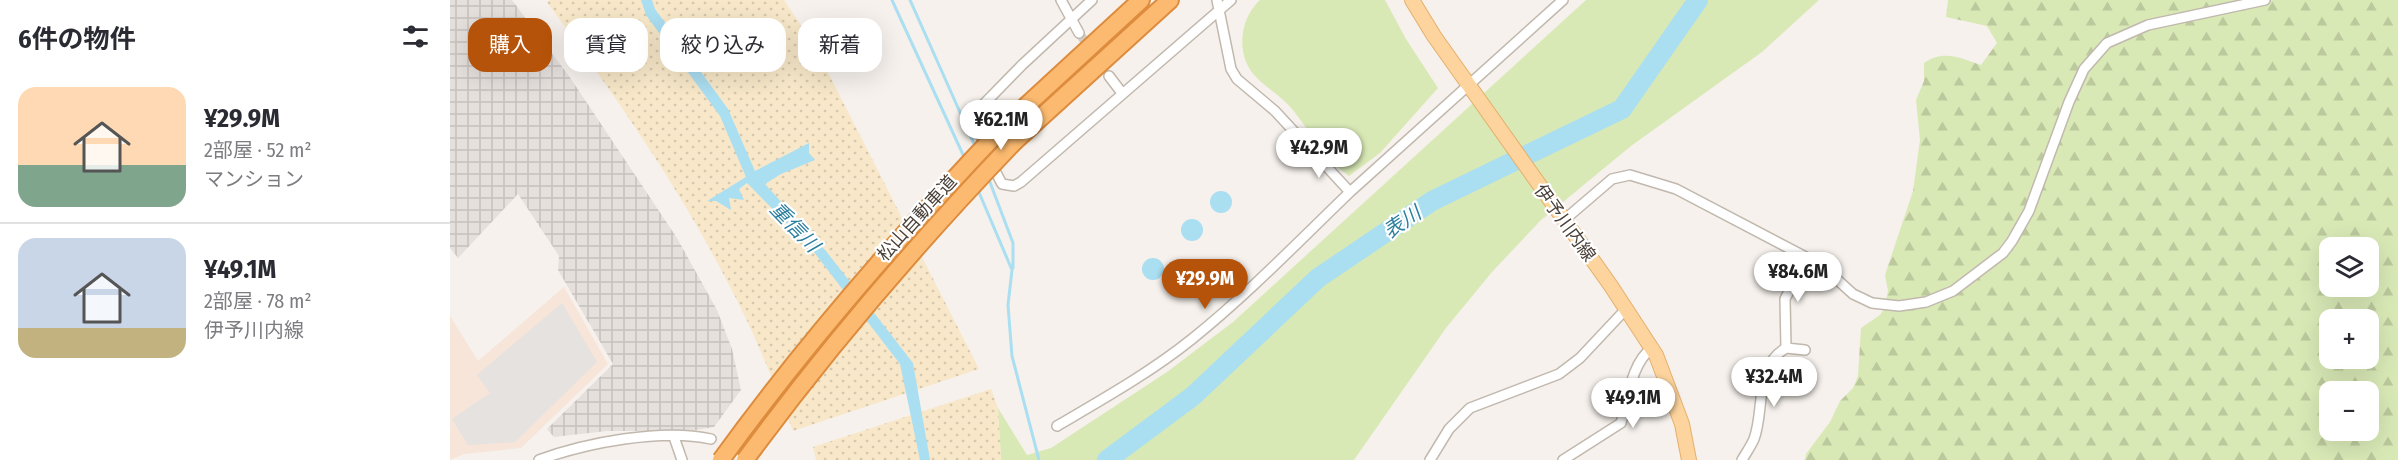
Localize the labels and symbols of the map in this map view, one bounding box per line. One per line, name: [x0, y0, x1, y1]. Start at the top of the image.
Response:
pin: ¥62.1M: [952, 100, 1050, 151]
pin: ¥42.9M: [1270, 128, 1368, 179]
street label: 松山自動車道: [873, 171, 961, 265]
street label: 伊予川内線: [1530, 180, 1600, 266]
water label: 重信川: [766, 197, 826, 258]
water label: 表川: [1379, 200, 1427, 243]
pin: ¥84.6M: [1749, 252, 1847, 303]
pin: ¥29.9M: [1156, 259, 1254, 310]
pin: ¥32.4M: [1725, 357, 1823, 408]
pin: ¥49.1M: [1584, 378, 1682, 429]

